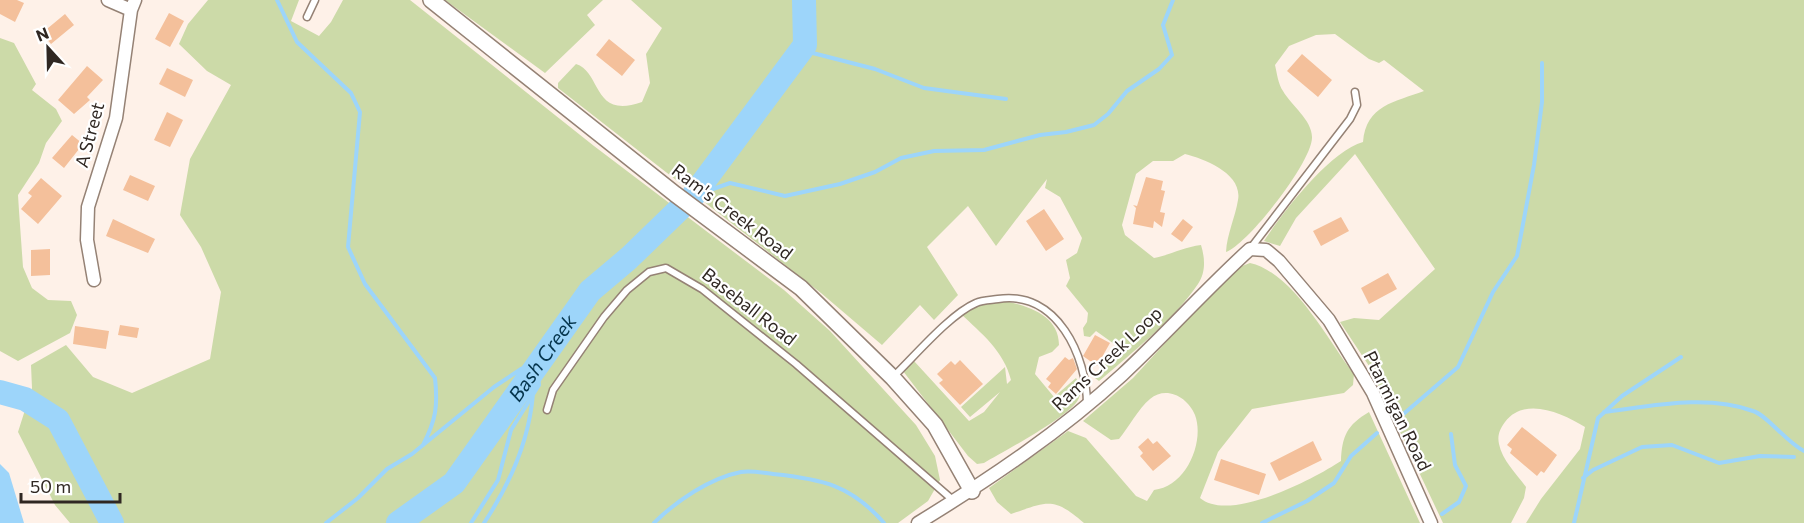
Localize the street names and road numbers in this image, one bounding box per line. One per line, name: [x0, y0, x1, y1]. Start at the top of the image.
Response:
street label: A Street: [70, 100, 108, 170]
street label: Ram's Creek Road: [668, 159, 797, 264]
street label: Baseball Road: [698, 263, 801, 350]
street label: Rams Creek Loop: [1047, 302, 1166, 415]
street label: Ptarmigan Road: [1359, 347, 1436, 474]

